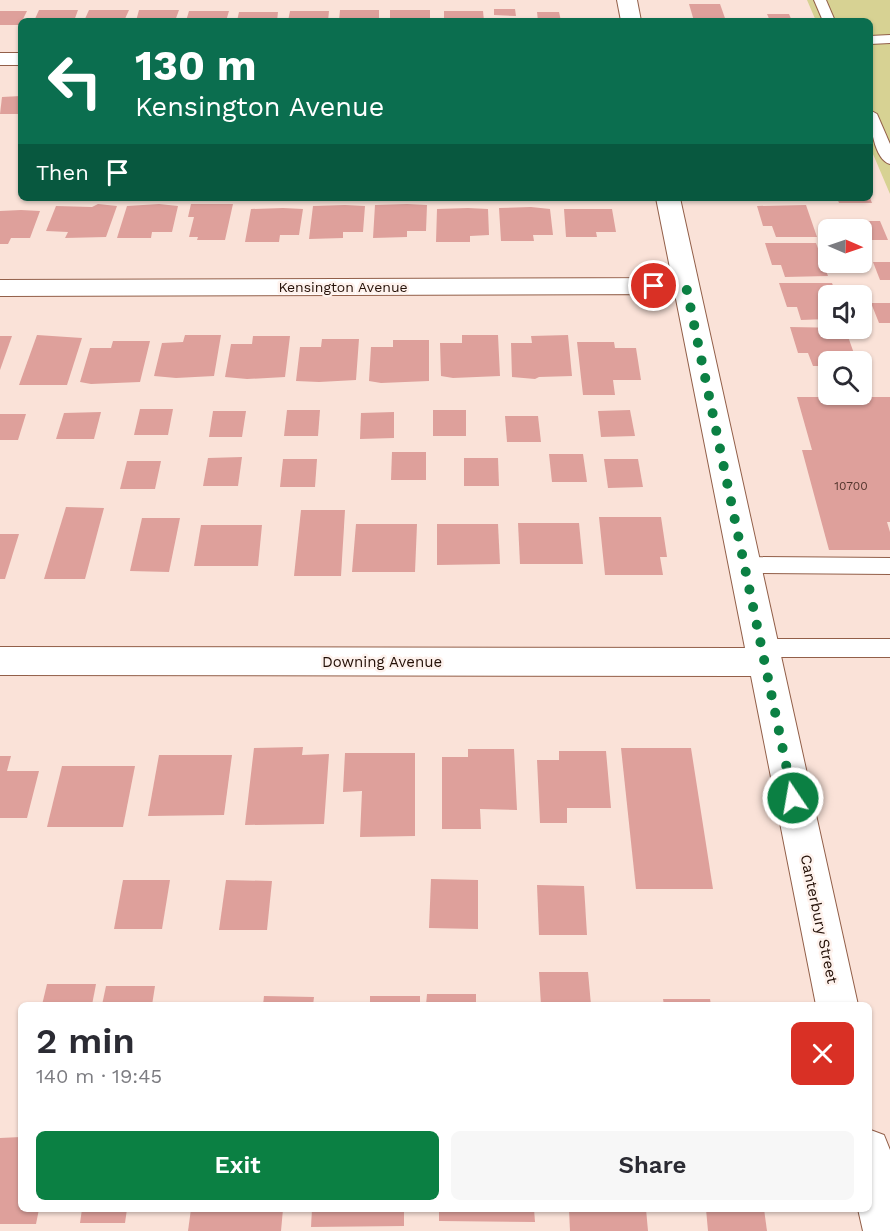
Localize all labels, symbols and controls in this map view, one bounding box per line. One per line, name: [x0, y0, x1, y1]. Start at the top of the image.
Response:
text: 130 m: [135, 41, 257, 90]
icon: left: [36, 42, 114, 120]
text: Kensington Avenue: [135, 91, 384, 123]
icon: arrive: [101, 156, 134, 189]
text: Then: [36, 160, 89, 185]
north arrow: [818, 219, 872, 273]
map controls: [818, 219, 872, 405]
pin: [628, 260, 679, 311]
icon: arrive: [637, 269, 670, 302]
street label: Kensington Avenue: [278, 279, 408, 295]
button: sound: [818, 285, 872, 339]
button: search: [818, 351, 872, 405]
house number: 10700: [834, 479, 868, 493]
street label: Downing Avenue: [322, 653, 442, 671]
position arrow: [761, 766, 825, 830]
street label: Canterbury Street: [797, 853, 842, 986]
text: 2 min: [36, 1020, 135, 1062]
button: close: [791, 1022, 854, 1085]
text: 140 m · 19:45: [36, 1064, 162, 1088]
button: Exit: [36, 1131, 439, 1200]
button: Share: [451, 1131, 854, 1200]

